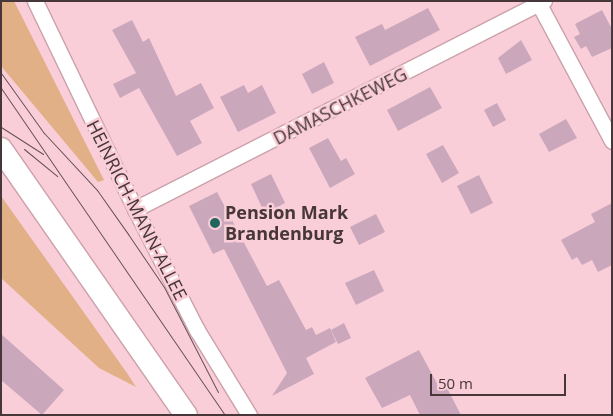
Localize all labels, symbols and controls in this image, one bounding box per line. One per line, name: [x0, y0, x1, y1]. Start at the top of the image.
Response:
street label: DAMASCHKEWEG: [270, 63, 410, 149]
street label: HEINRICH-MANN-ALLEE: [82, 116, 192, 304]
place label: Pension Mark Brandenburg: [225, 202, 348, 244]
marker: Pension Mark Brandenburg: [209, 217, 221, 229]
scale bar: [433, 364, 569, 396]
text: 50 m: [438, 373, 473, 393]

